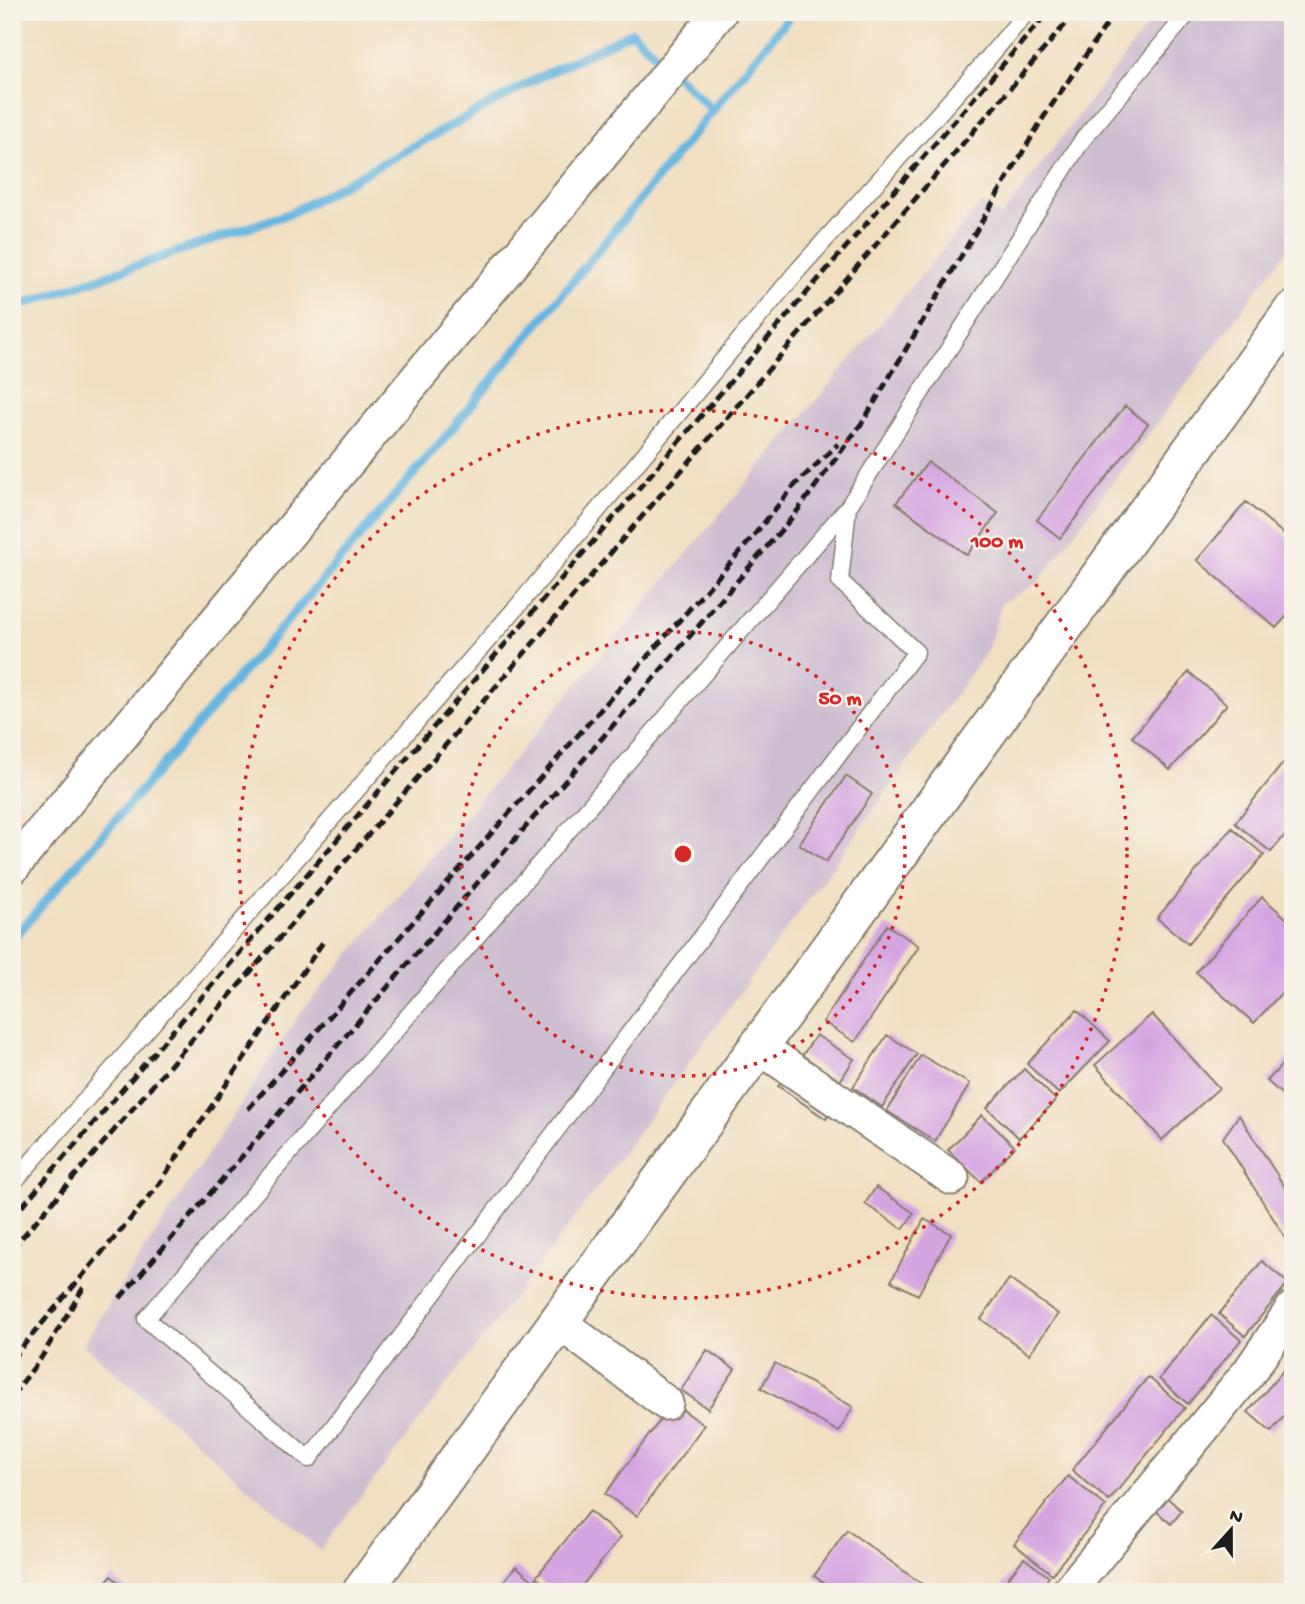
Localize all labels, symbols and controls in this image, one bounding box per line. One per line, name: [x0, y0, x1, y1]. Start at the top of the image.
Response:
text: 100 m: [970, 531, 1023, 556]
text: 50 m: [819, 688, 862, 713]
centre of rings: [671, 842, 695, 866]
north arrow: [1196, 1496, 1266, 1566]
text: N: [1226, 1504, 1246, 1530]

